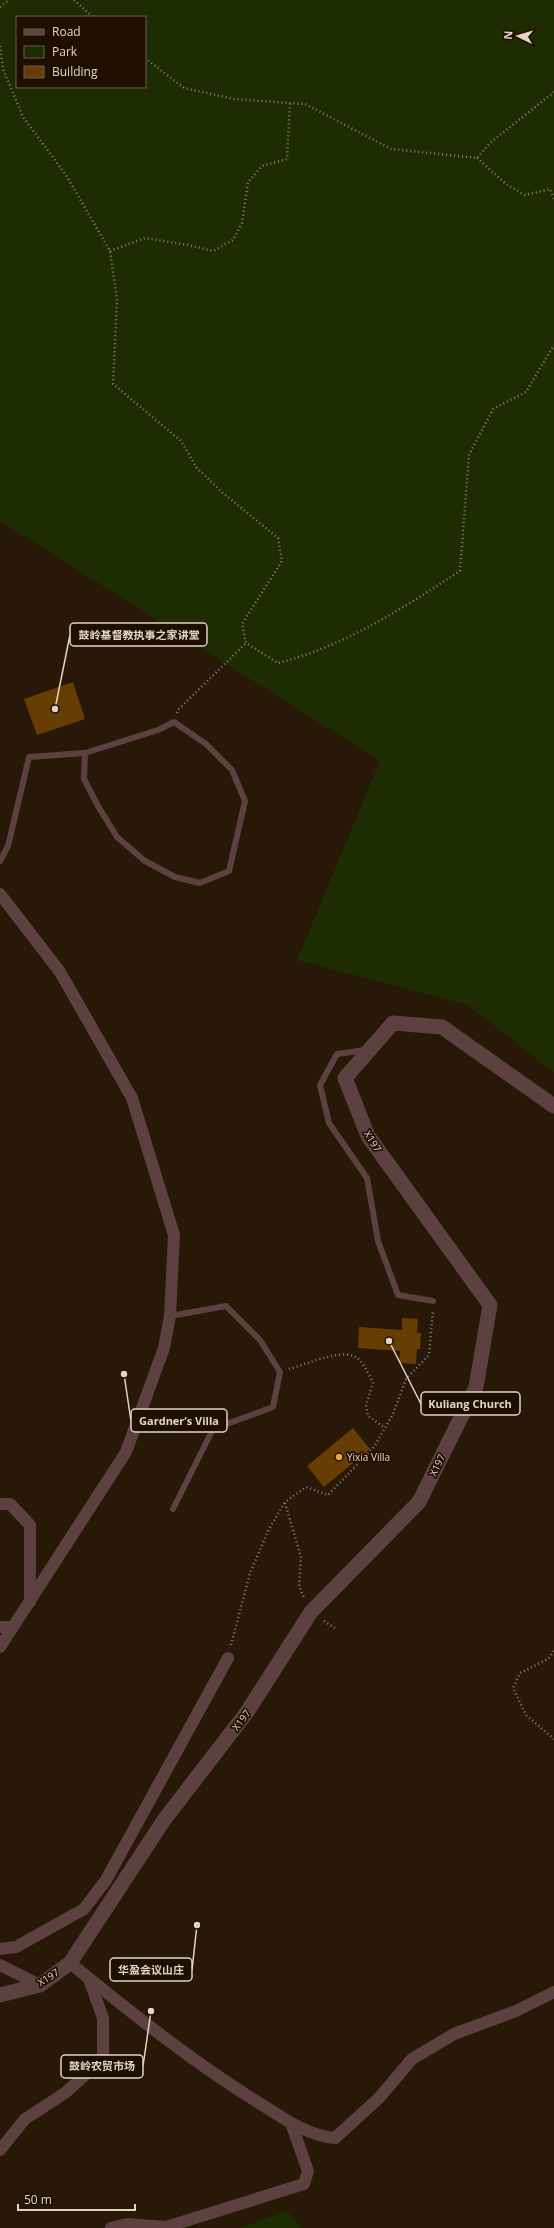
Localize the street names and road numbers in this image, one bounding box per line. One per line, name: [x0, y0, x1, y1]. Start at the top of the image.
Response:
street label: X197: [361, 1128, 385, 1155]
street label: X197: [426, 1451, 448, 1478]
street label: X197: [229, 1706, 254, 1733]
street label: X197: [35, 1965, 62, 1989]

